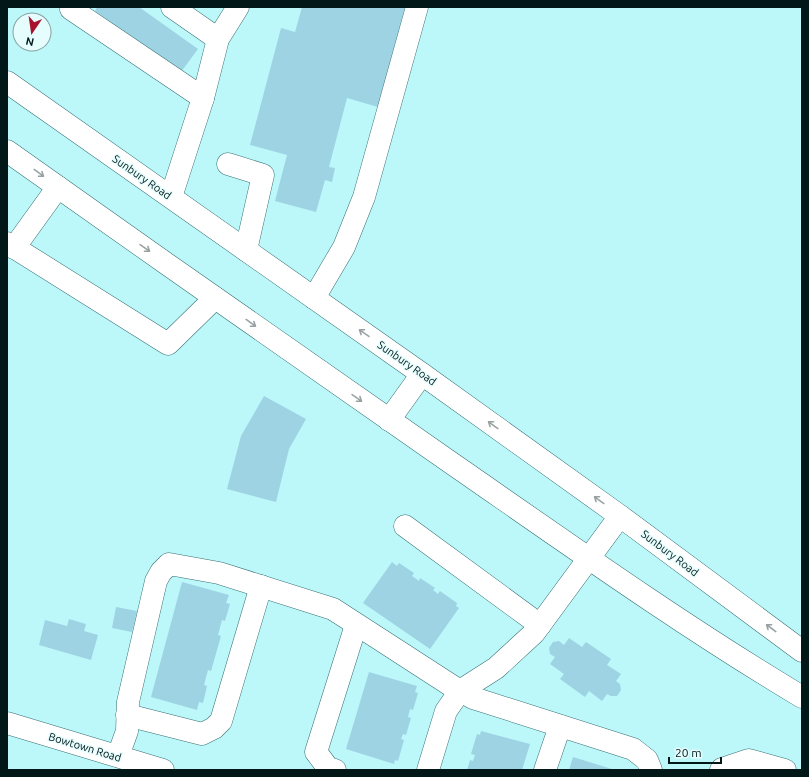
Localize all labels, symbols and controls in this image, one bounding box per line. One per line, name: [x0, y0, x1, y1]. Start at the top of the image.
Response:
north arrow: [12, 12, 52, 52]
text: N: [24, 35, 35, 49]
street label: Sunbury Road: [110, 152, 174, 202]
one-way arrow: [33, 169, 44, 177]
one-way arrow: [139, 244, 150, 252]
one-way arrow: [245, 319, 256, 327]
one-way arrow: [359, 329, 370, 337]
street label: Sunbury Road: [375, 338, 439, 388]
one-way arrow: [352, 394, 363, 402]
one-way arrow: [487, 421, 498, 429]
one-way arrow: [593, 496, 604, 505]
street label: Sunbury Road: [639, 528, 701, 578]
one-way arrow: [765, 623, 776, 632]
street label: Bowtown Road: [47, 730, 123, 764]
scale bar: [669, 739, 721, 765]
text: 20 m: [675, 746, 702, 759]

